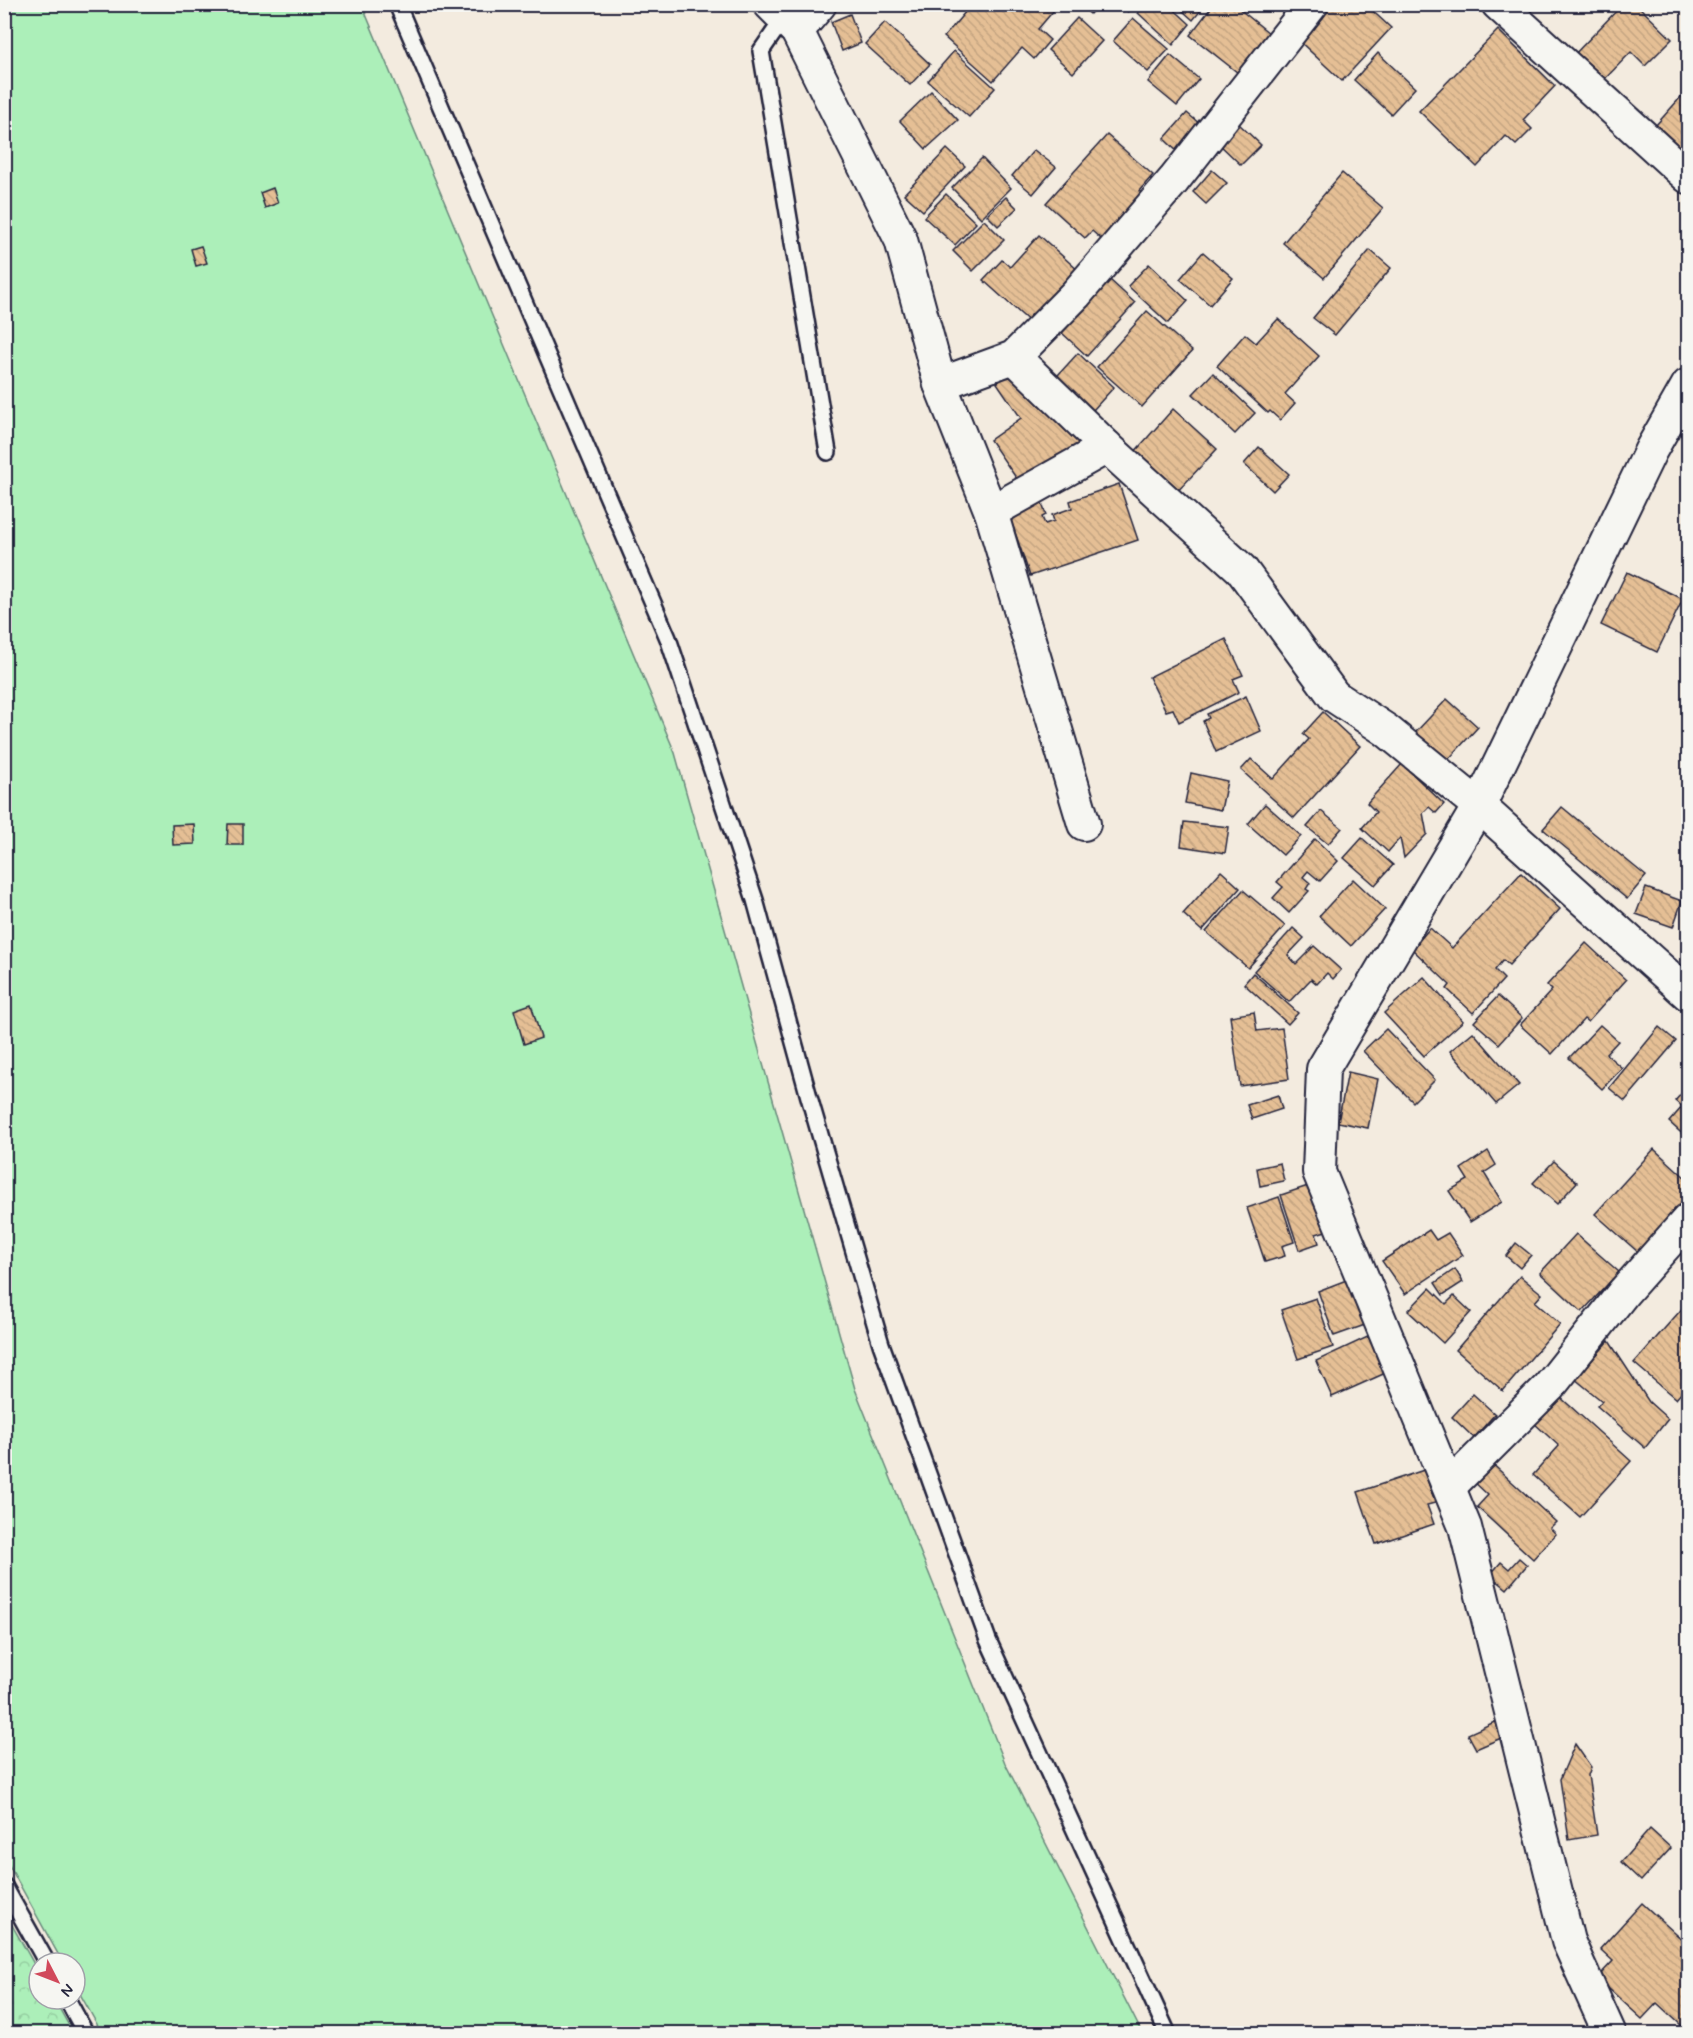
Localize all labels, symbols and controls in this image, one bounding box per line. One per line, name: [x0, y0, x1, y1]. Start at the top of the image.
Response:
north arrow: [27, 1951, 87, 2011]
text: N: [56, 1979, 78, 2001]

